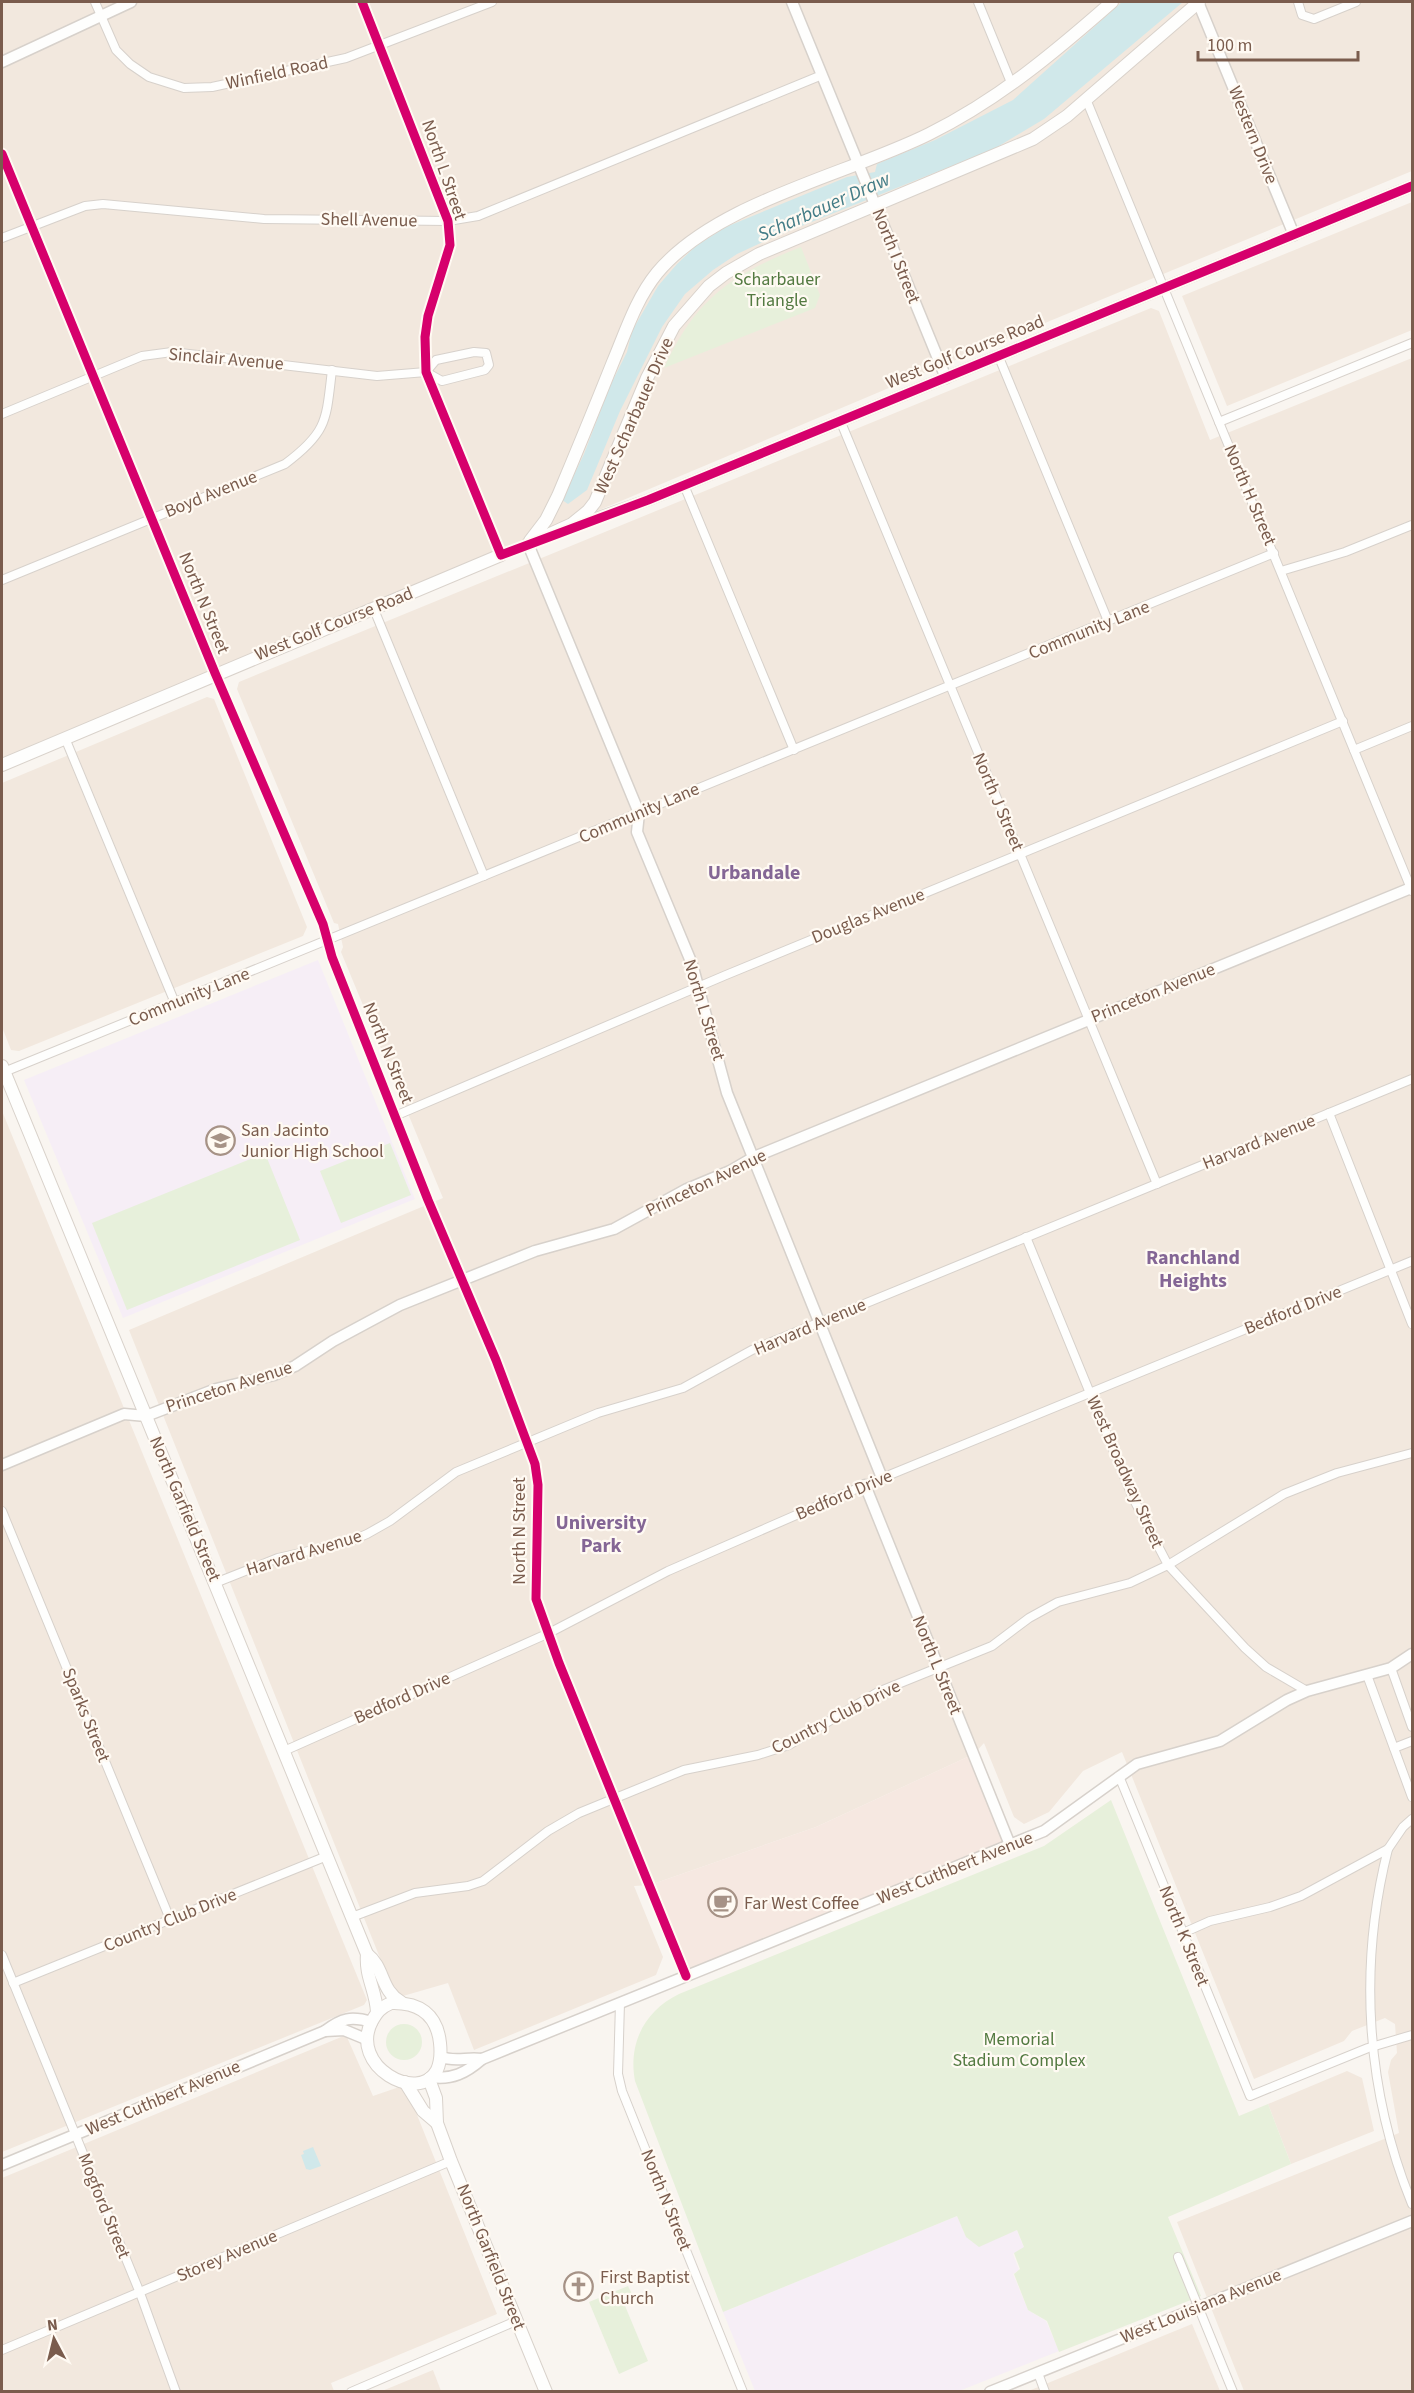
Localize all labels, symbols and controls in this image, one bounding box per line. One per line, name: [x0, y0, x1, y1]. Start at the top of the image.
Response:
scale bar: [1198, 24, 1358, 62]
text: 100 m: [1207, 33, 1252, 58]
street label: Winfield Road: [224, 50, 330, 96]
street label: Western Drive: [1222, 82, 1284, 188]
street label: North L Street: [415, 116, 473, 224]
water label: Scharbauer Draw: [753, 165, 896, 249]
street label: North I Street: [866, 205, 926, 307]
street label: Shell Avenue: [320, 207, 418, 233]
park label: Scharbauer Triangle: [734, 267, 821, 313]
street label: West Golf Course Road: [882, 309, 1048, 395]
street label: West Scharbauer Drive: [588, 334, 680, 498]
street label: Sinclair Avenue: [167, 342, 285, 376]
street label: North H Street: [1217, 441, 1283, 549]
street label: Boyd Avenue: [161, 464, 261, 524]
street label: North N Street: [172, 548, 236, 658]
street label: West Golf Course Road: [251, 581, 417, 667]
street label: Community Lane: [1025, 594, 1153, 666]
street label: North J Street: [966, 749, 1030, 855]
street label: Community Lane: [575, 776, 703, 850]
district label: Urbandale: [708, 859, 800, 887]
street label: Douglas Avenue: [808, 882, 928, 950]
street label: North L Street: [677, 956, 731, 1064]
street label: Princeton Avenue: [1087, 957, 1219, 1029]
street label: Community Lane: [125, 961, 253, 1033]
street label: North N Street: [356, 998, 420, 1108]
street label: Harvard Avenue: [1199, 1108, 1319, 1176]
place label: San Jacinto Junior High School: [241, 1118, 384, 1164]
school or university icon: San Jacinto Junior High School: [204, 1124, 236, 1156]
street label: Princeton Avenue: [641, 1143, 771, 1223]
district label: Ranchland Heights: [1146, 1244, 1240, 1295]
street label: Bedford Drive: [1241, 1279, 1345, 1341]
street label: Harvard Avenue: [750, 1292, 870, 1362]
street label: Princeton Avenue: [162, 1355, 296, 1419]
street label: West Broadway Street: [1080, 1392, 1170, 1552]
street label: North Garfield Street: [143, 1433, 227, 1585]
street label: Bedford Drive: [792, 1463, 896, 1527]
street label: North N Street: [507, 1477, 532, 1585]
district label: University Park: [555, 1509, 647, 1560]
street label: Harvard Avenue: [243, 1524, 365, 1582]
street label: North L Street: [906, 1612, 968, 1718]
street label: Sparks Street: [56, 1664, 116, 1766]
street label: Bedford Drive: [350, 1666, 454, 1730]
street label: Country Club Drive: [767, 1674, 905, 1760]
street label: West Cuthbert Avenue: [873, 1825, 1037, 1911]
street label: Country Club Drive: [100, 1882, 240, 1958]
street label: North K Street: [1153, 1882, 1215, 1990]
cafe icon: Far West Coffee: [707, 1887, 739, 1919]
place label: Far West Coffee: [744, 1891, 859, 1916]
park label: Memorial Stadium Complex: [952, 2027, 1086, 2073]
street label: West Cuthbert Avenue: [82, 2054, 244, 2142]
street label: North N Street: [634, 2145, 698, 2255]
street label: Mogford Street: [72, 2150, 136, 2262]
street label: North Garfield Street: [450, 2180, 532, 2334]
street label: Storey Avenue: [173, 2223, 281, 2288]
street label: West Louisiana Avenue: [1117, 2262, 1285, 2350]
place label: First Baptist Church: [600, 2265, 689, 2311]
church icon: First Baptist Church: [563, 2271, 595, 2303]
north arrow: [24, 2309, 84, 2369]
text: N: [46, 2314, 59, 2337]

